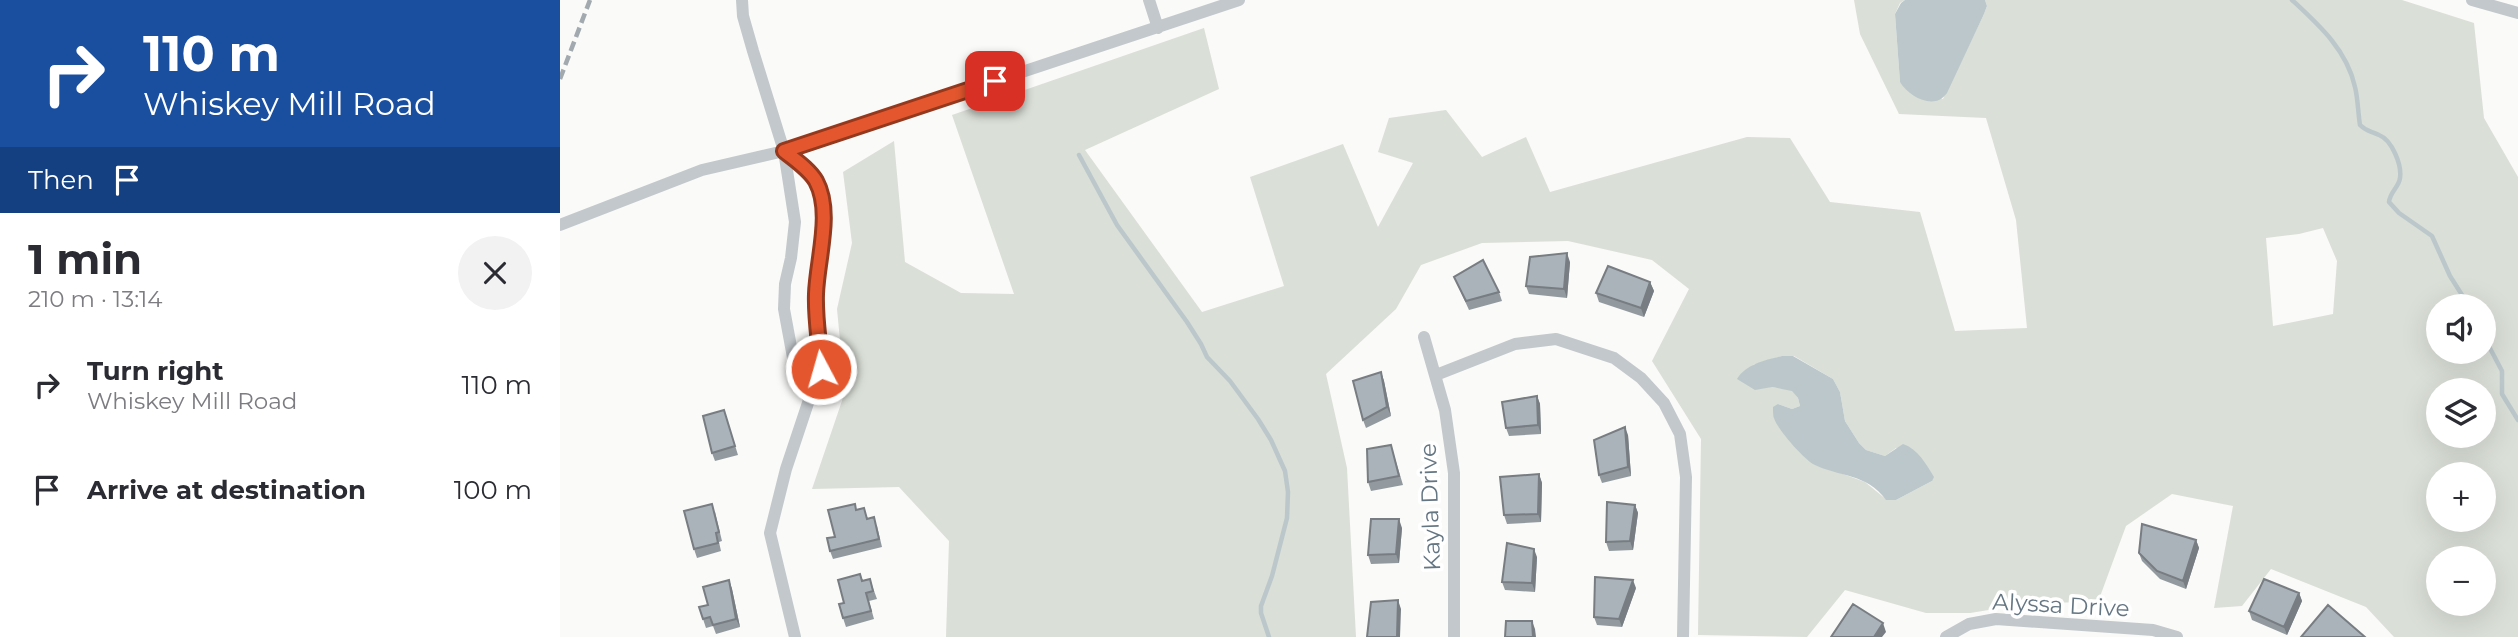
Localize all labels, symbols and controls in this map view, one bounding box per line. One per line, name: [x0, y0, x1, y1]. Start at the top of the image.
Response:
text: 110 m: [143, 24, 280, 83]
icon: right: [28, 28, 119, 119]
pin: [965, 51, 1025, 111]
icon: arrive: [976, 62, 1014, 100]
text: Whiskey Mill Road: [143, 84, 436, 123]
icon: arrive: [108, 161, 146, 199]
text: Then: [28, 164, 94, 196]
text: 1 min: [28, 233, 142, 285]
button: close: [458, 236, 532, 310]
text: 210 m · 13:14: [28, 285, 163, 313]
map controls: [2426, 294, 2496, 616]
button: sound: [2426, 294, 2496, 364]
position arrow: [784, 332, 858, 406]
text: Turn right: [87, 355, 223, 387]
icon: right: [28, 366, 66, 404]
text: 110 m: [462, 369, 532, 401]
button: layers: [2426, 378, 2496, 448]
text: Whiskey Mill Road: [87, 387, 297, 415]
street label: Kayla Drive: [1414, 443, 1446, 571]
button: +: [2426, 462, 2496, 532]
icon: arrive: [28, 471, 66, 509]
text: Arrive at destination: [87, 474, 366, 506]
text: 100 m: [454, 474, 532, 506]
button: −: [2426, 546, 2496, 616]
street label: Alyssa Drive: [1992, 587, 2130, 623]

